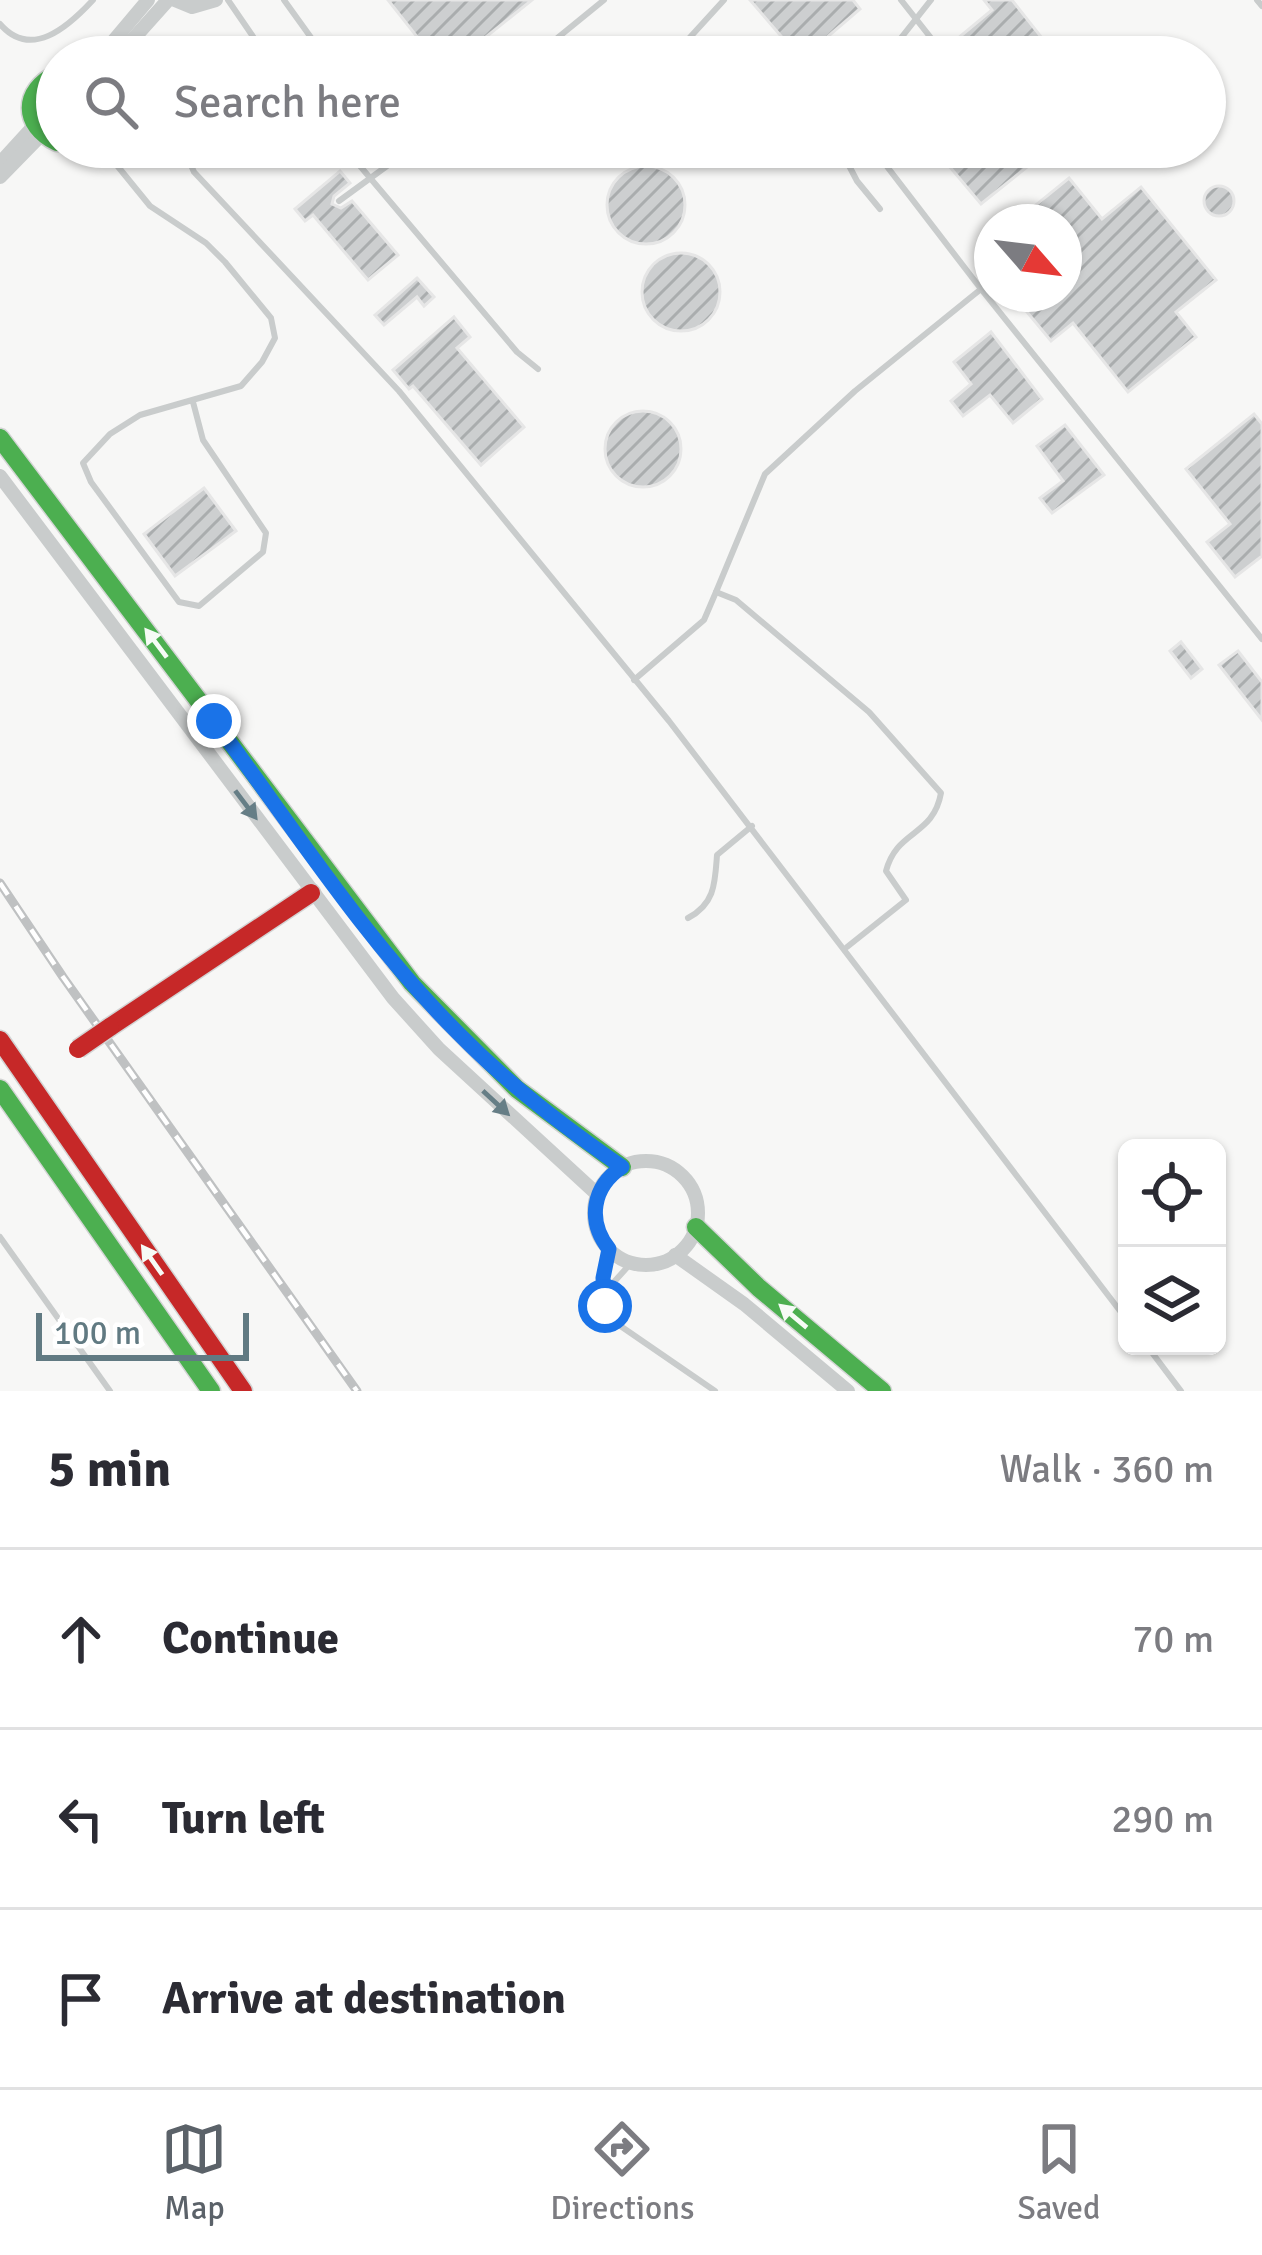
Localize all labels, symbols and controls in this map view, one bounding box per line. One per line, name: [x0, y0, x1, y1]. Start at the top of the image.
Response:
search box: [36, 36, 1226, 168]
icon: search: [78, 69, 144, 135]
text: Search here: [174, 75, 401, 130]
north arrow: [974, 204, 1082, 312]
one-way arrow: [145, 628, 169, 659]
route end: [187, 694, 241, 748]
one-way arrow: [234, 789, 258, 821]
one-way arrow: [482, 1089, 511, 1117]
map controls: [1118, 1139, 1226, 1355]
button: locate: [1118, 1139, 1226, 1247]
one-way arrow: [141, 1244, 164, 1277]
button: layers: [1118, 1247, 1226, 1355]
route start: [578, 1279, 632, 1333]
one-way arrow: [777, 1303, 808, 1329]
scale bar: [36, 1307, 249, 1360]
text: 100 m: [54, 1313, 141, 1354]
text: 5 min: [48, 1438, 171, 1501]
text: Walk · 360 m: [1000, 1445, 1214, 1493]
icon: ahead: [48, 1606, 114, 1672]
text: Continue: [162, 1611, 339, 1666]
text: 70 m: [1132, 1615, 1214, 1663]
icon: left: [48, 1786, 114, 1852]
text: Turn left: [162, 1791, 325, 1846]
text: 290 m: [1111, 1795, 1214, 1843]
icon: arrive: [48, 1966, 114, 2032]
text: Arrive at destination: [162, 1971, 566, 2026]
tab: Map: [161, 2116, 227, 2229]
tab: Directions: [550, 2116, 695, 2229]
tab: Saved: [1017, 2116, 1101, 2229]

